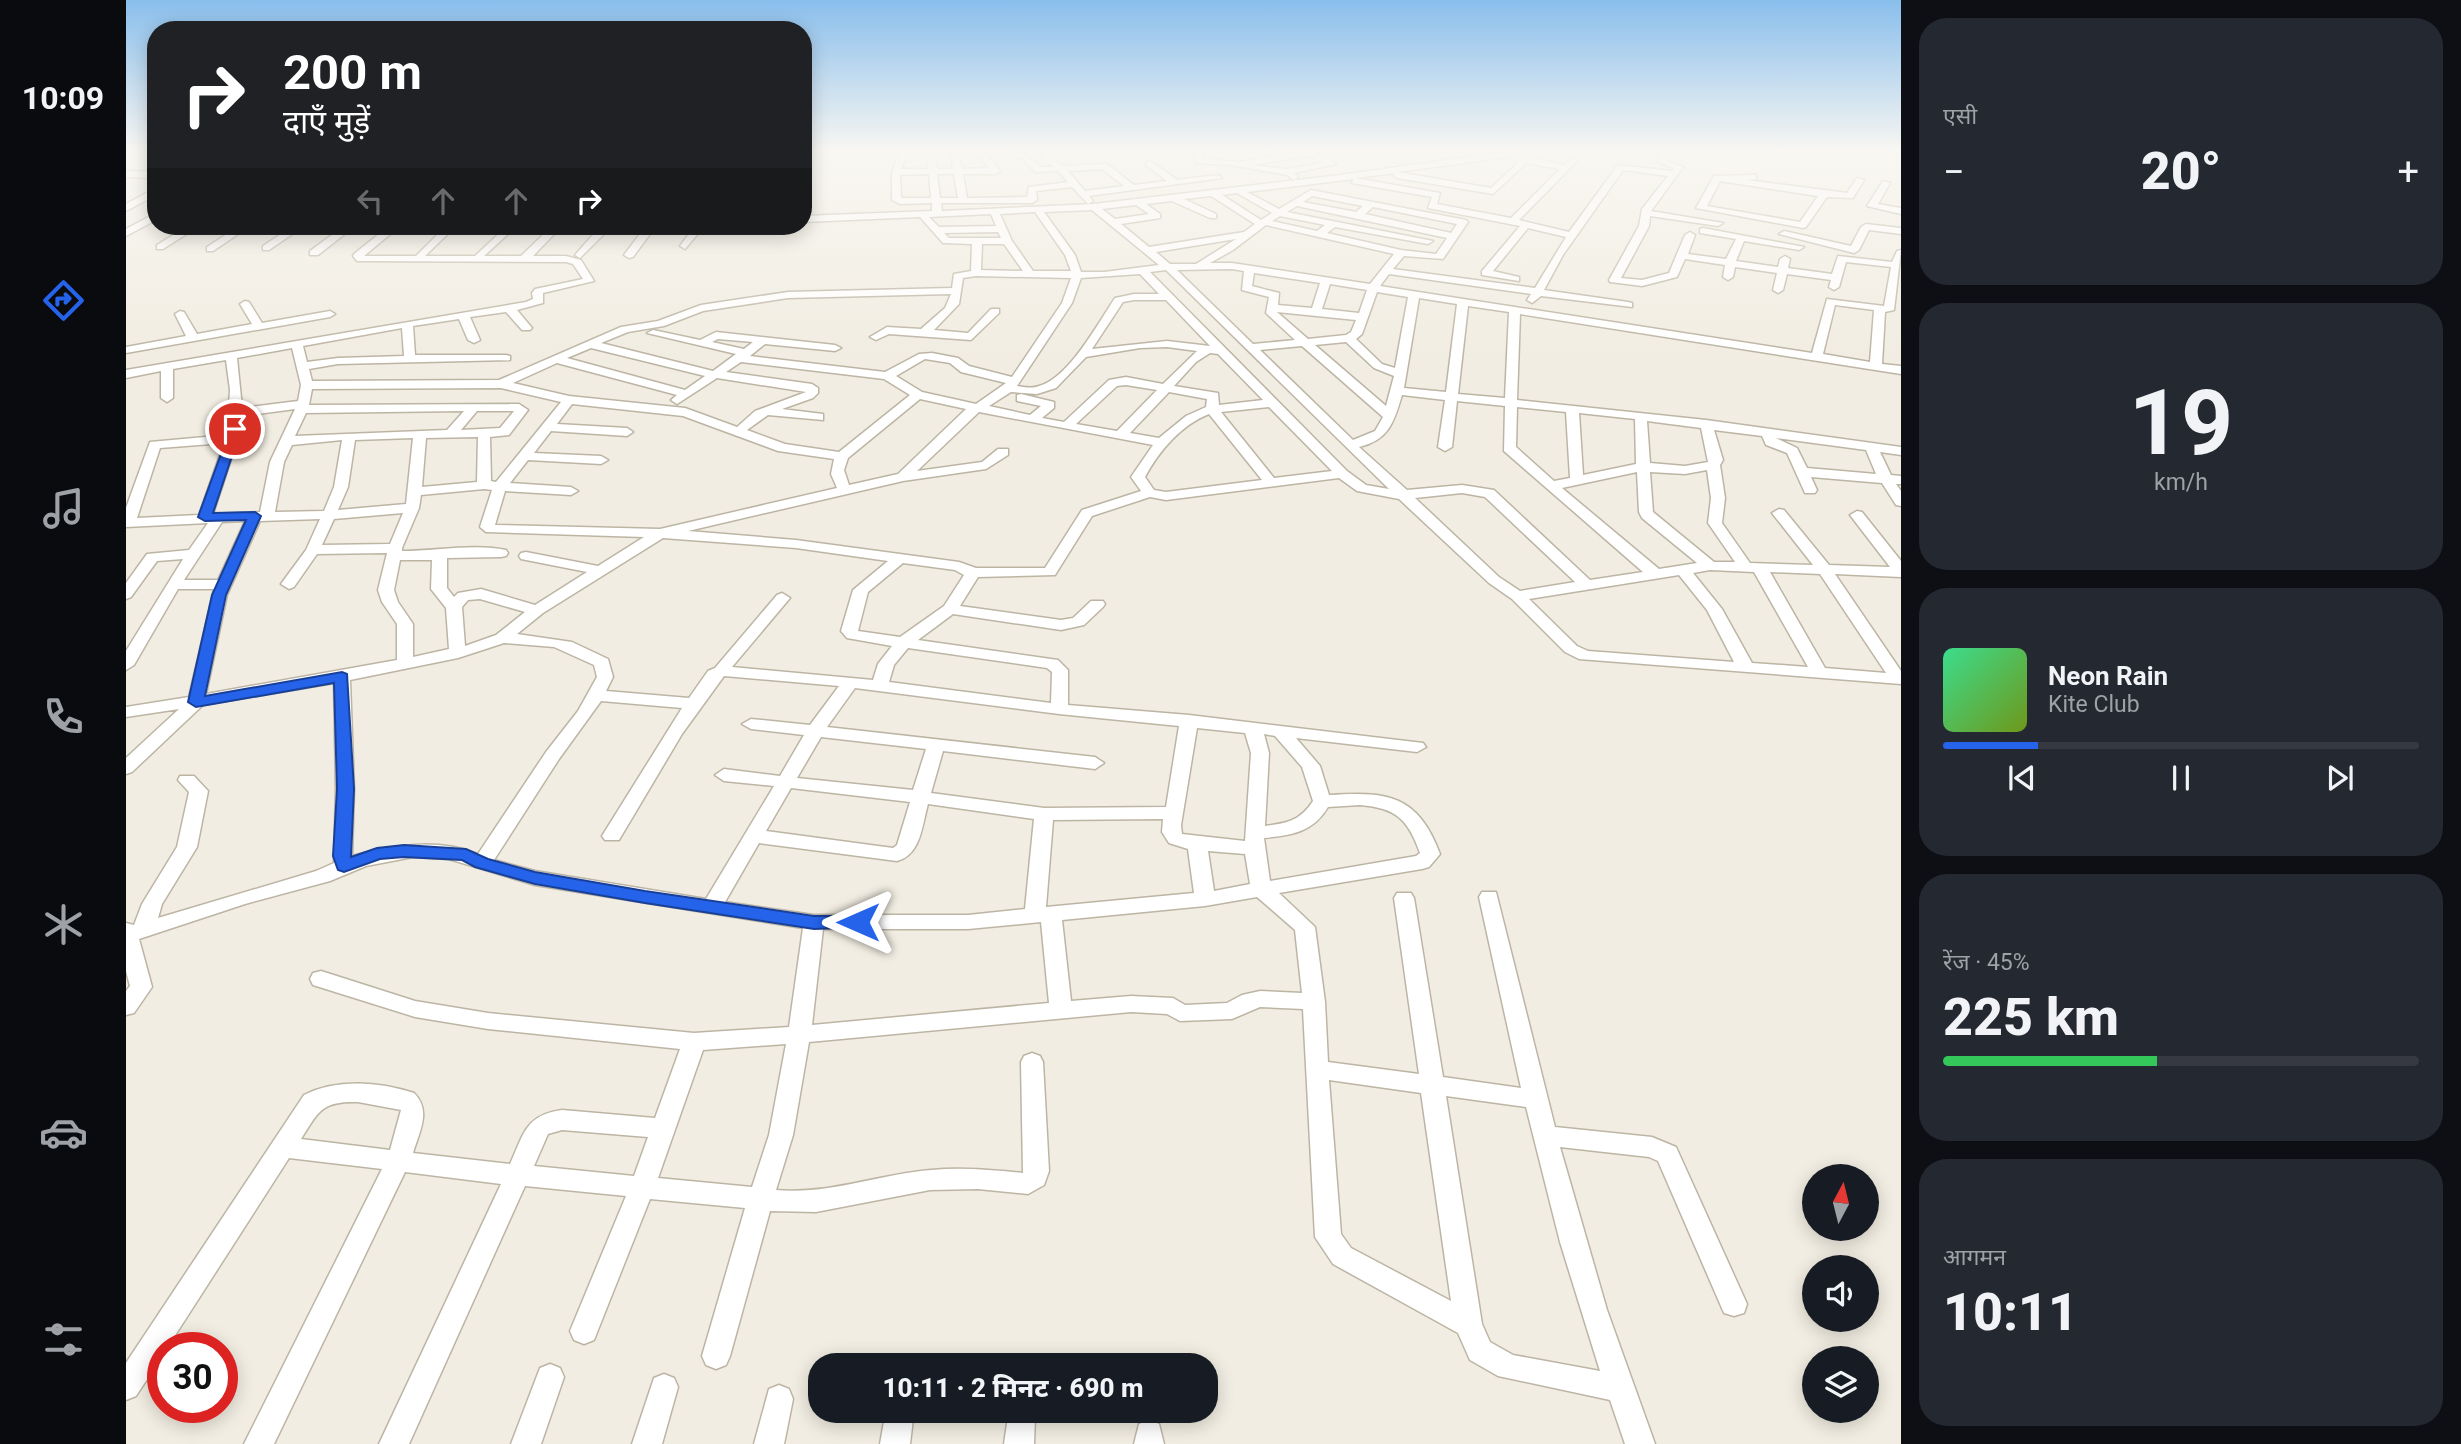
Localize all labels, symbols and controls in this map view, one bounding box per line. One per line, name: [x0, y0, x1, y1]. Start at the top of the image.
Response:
text: 200 m: [283, 44, 422, 101]
icon: right: [168, 49, 259, 140]
text: 10:09: [22, 79, 104, 117]
text: दाएँ मुड़ें: [283, 103, 370, 141]
text: एसी: [1943, 103, 1977, 130]
text: 20°: [2141, 141, 2221, 202]
text: −: [1943, 150, 1965, 194]
text: +: [2397, 150, 2419, 194]
icon: left: [351, 182, 389, 220]
icon: ahead: [424, 182, 462, 220]
icon: ahead: [497, 182, 535, 220]
icon: right: [570, 182, 608, 220]
icon: directions: [39, 276, 88, 325]
text: 19: [2129, 370, 2233, 476]
pin: [205, 399, 265, 459]
icon: arrive: [216, 410, 254, 448]
text: km/h: [2154, 469, 2208, 496]
icon: music: [39, 484, 88, 533]
text: Neon Rain: [2048, 661, 2168, 691]
text: Kite Club: [2048, 691, 2140, 718]
icon: phone: [39, 692, 88, 741]
icon: previous: [2003, 759, 2041, 797]
icon: pause: [2162, 759, 2200, 797]
icon: next: [2321, 759, 2359, 797]
position arrow: [821, 885, 895, 959]
icon: climate: [39, 900, 88, 949]
text: रेंज · 45%: [1943, 949, 2030, 976]
text: 225 km: [1943, 987, 2119, 1048]
icon: car: [39, 1108, 88, 1157]
north arrow: [1802, 1164, 1880, 1241]
map controls: [1802, 1164, 1879, 1423]
text: आगमन: [1943, 1244, 2006, 1271]
button: sound: [1802, 1255, 1879, 1332]
text: 10:11: [1943, 1282, 2078, 1343]
icon: filters: [39, 1315, 88, 1364]
speed limit sign: 30: [147, 1332, 238, 1423]
button: layers: [1802, 1346, 1879, 1423]
text: 10:11 · 2 मिनट · 690 m: [883, 1373, 1144, 1403]

